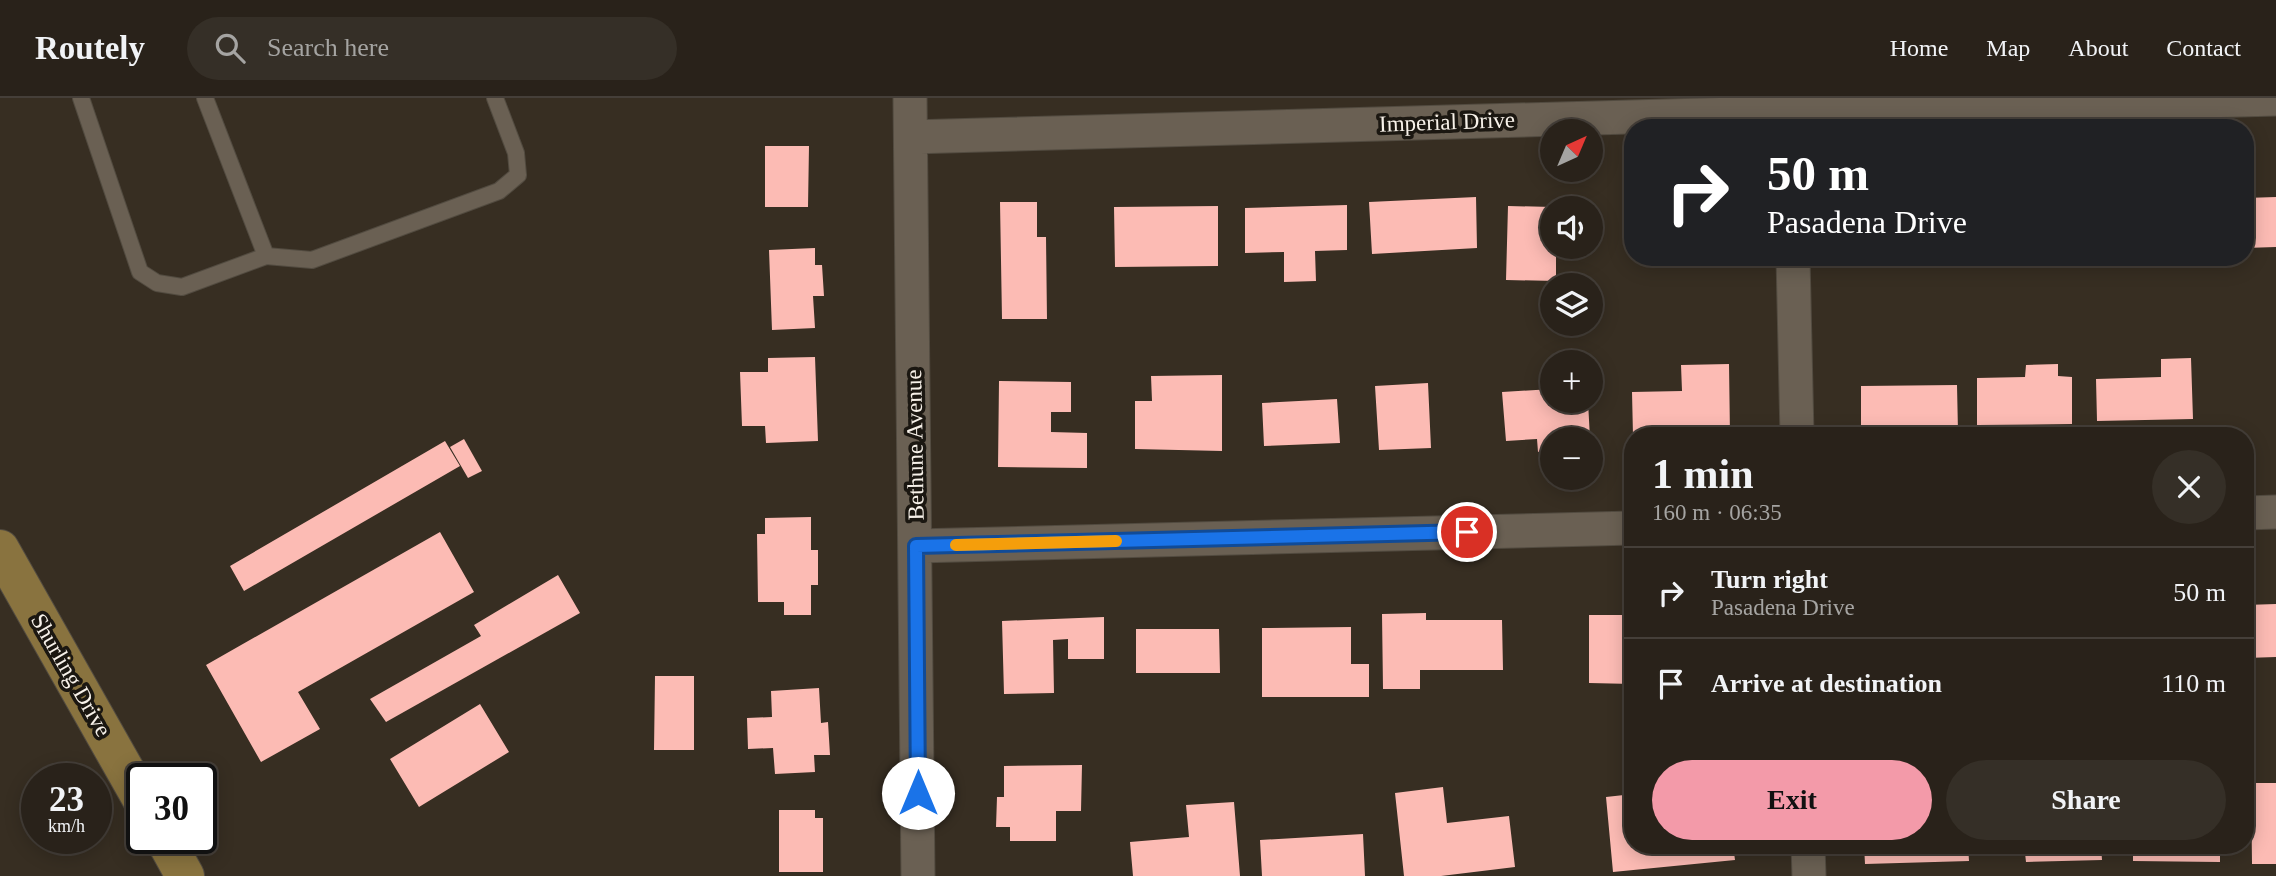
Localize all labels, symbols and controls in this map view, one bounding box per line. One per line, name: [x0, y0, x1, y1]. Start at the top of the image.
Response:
search box: [187, 17, 677, 80]
icon: search: [211, 29, 249, 67]
text: Routely: [35, 30, 145, 66]
text: Search here: [267, 33, 389, 62]
text: Home: [1890, 35, 1948, 61]
text: Map: [1986, 35, 2030, 61]
text: About: [2068, 35, 2128, 61]
text: Contact: [2166, 35, 2241, 61]
street label: Imperial Drive: [1379, 107, 1515, 137]
north arrow: [1540, 119, 1603, 182]
map controls: [1540, 119, 1603, 490]
text: 50 m: [1767, 146, 1869, 201]
icon: right: [1652, 147, 1743, 238]
button: sound: [1540, 196, 1603, 259]
text: Pasadena Drive: [1767, 204, 1967, 240]
button: layers: [1540, 273, 1603, 336]
button: +: [1540, 350, 1603, 413]
street label: Bethune Avenue: [901, 369, 929, 521]
button: −: [1540, 427, 1603, 490]
button: close: [2152, 450, 2226, 524]
text: 1 min: [1652, 451, 1754, 497]
text: 160 m · 06:35: [1652, 500, 1782, 525]
pin: [1437, 502, 1497, 562]
icon: arrive: [1448, 513, 1486, 551]
text: Turn right: [1711, 565, 1828, 594]
icon: right: [1652, 574, 1690, 612]
text: 50 m: [2173, 578, 2226, 607]
text: Pasadena Drive: [1711, 595, 1855, 620]
street label: Shurling Drive: [26, 609, 116, 741]
icon: arrive: [1652, 665, 1690, 703]
text: Arrive at destination: [1711, 669, 1942, 698]
text: 110 m: [2161, 669, 2226, 698]
position arrow: [881, 756, 955, 830]
button: Exit: [1652, 760, 1932, 840]
button: Share: [1946, 760, 2226, 840]
speed limit sign: 30: [126, 763, 217, 854]
text: 23: [49, 780, 84, 819]
text: km/h: [48, 816, 85, 836]

